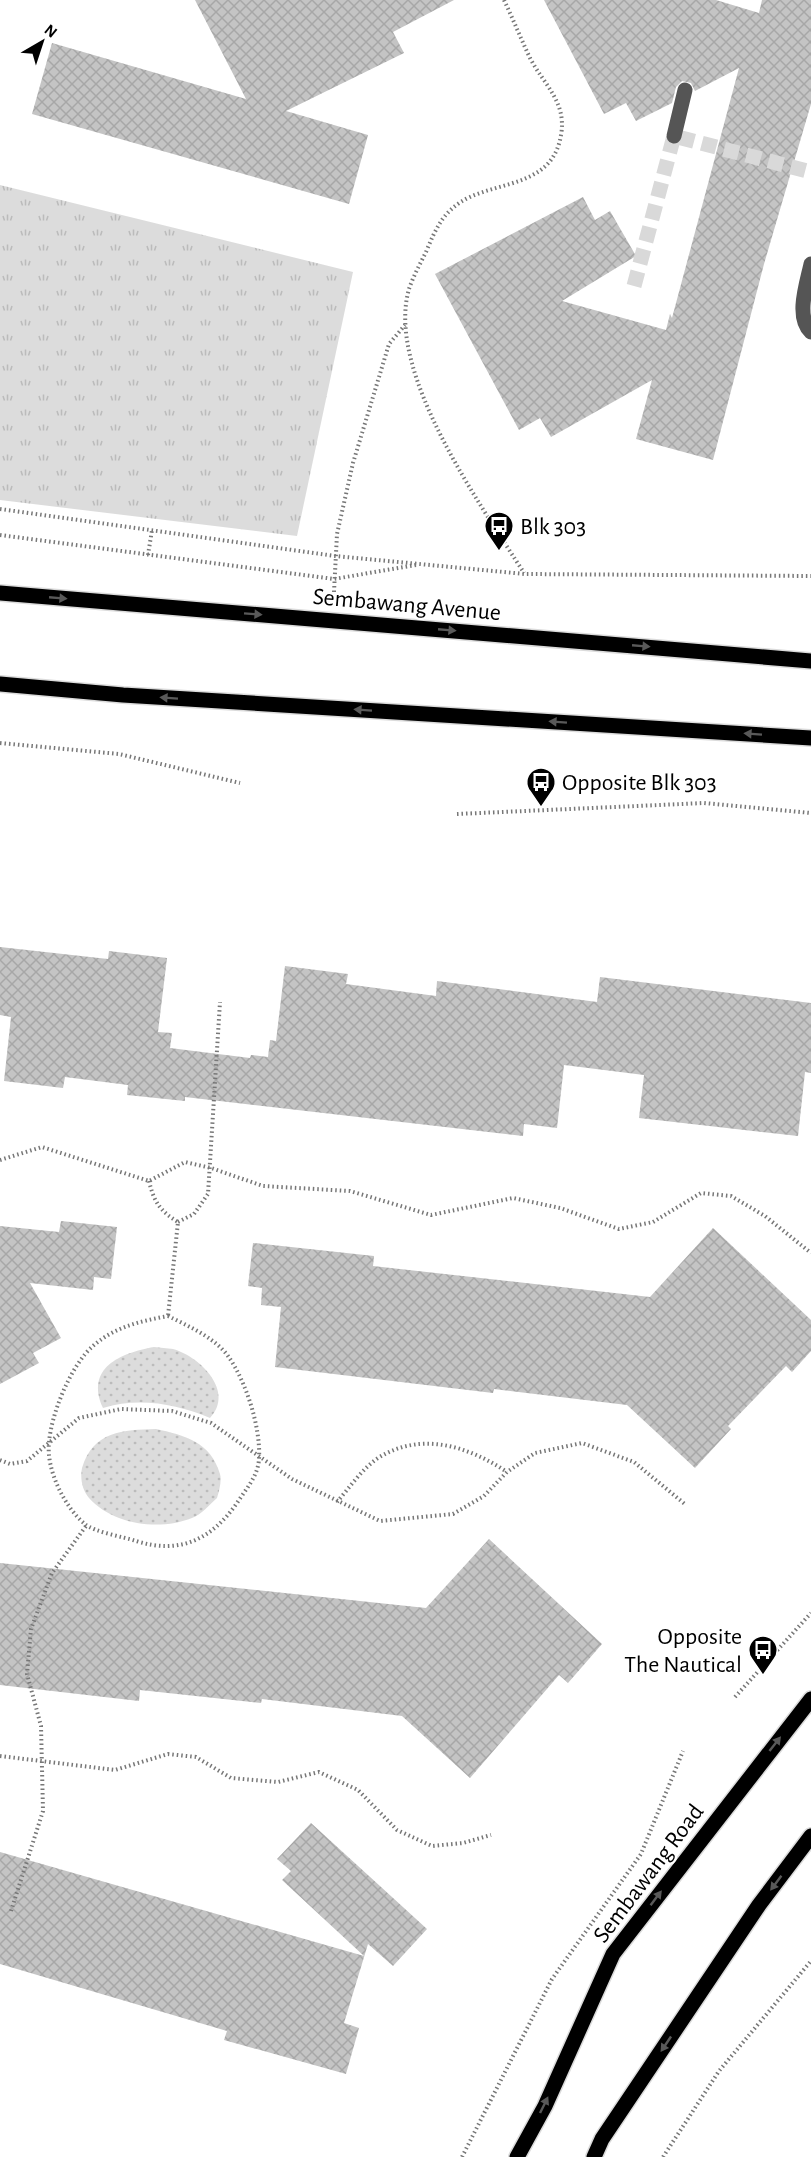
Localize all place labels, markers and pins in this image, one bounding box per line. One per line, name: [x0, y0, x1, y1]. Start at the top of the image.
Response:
bus stop icon: Blk 303: [483, 510, 515, 552]
place label: Blk 303: [520, 515, 586, 539]
bus stop icon: Opposite Blk 303: [525, 766, 557, 808]
place label: Opposite Blk 303: [562, 771, 717, 795]
place label: Opposite The Nautical: [624, 1625, 742, 1677]
bus stop icon: Opposite The Nautical: [747, 1634, 779, 1676]

